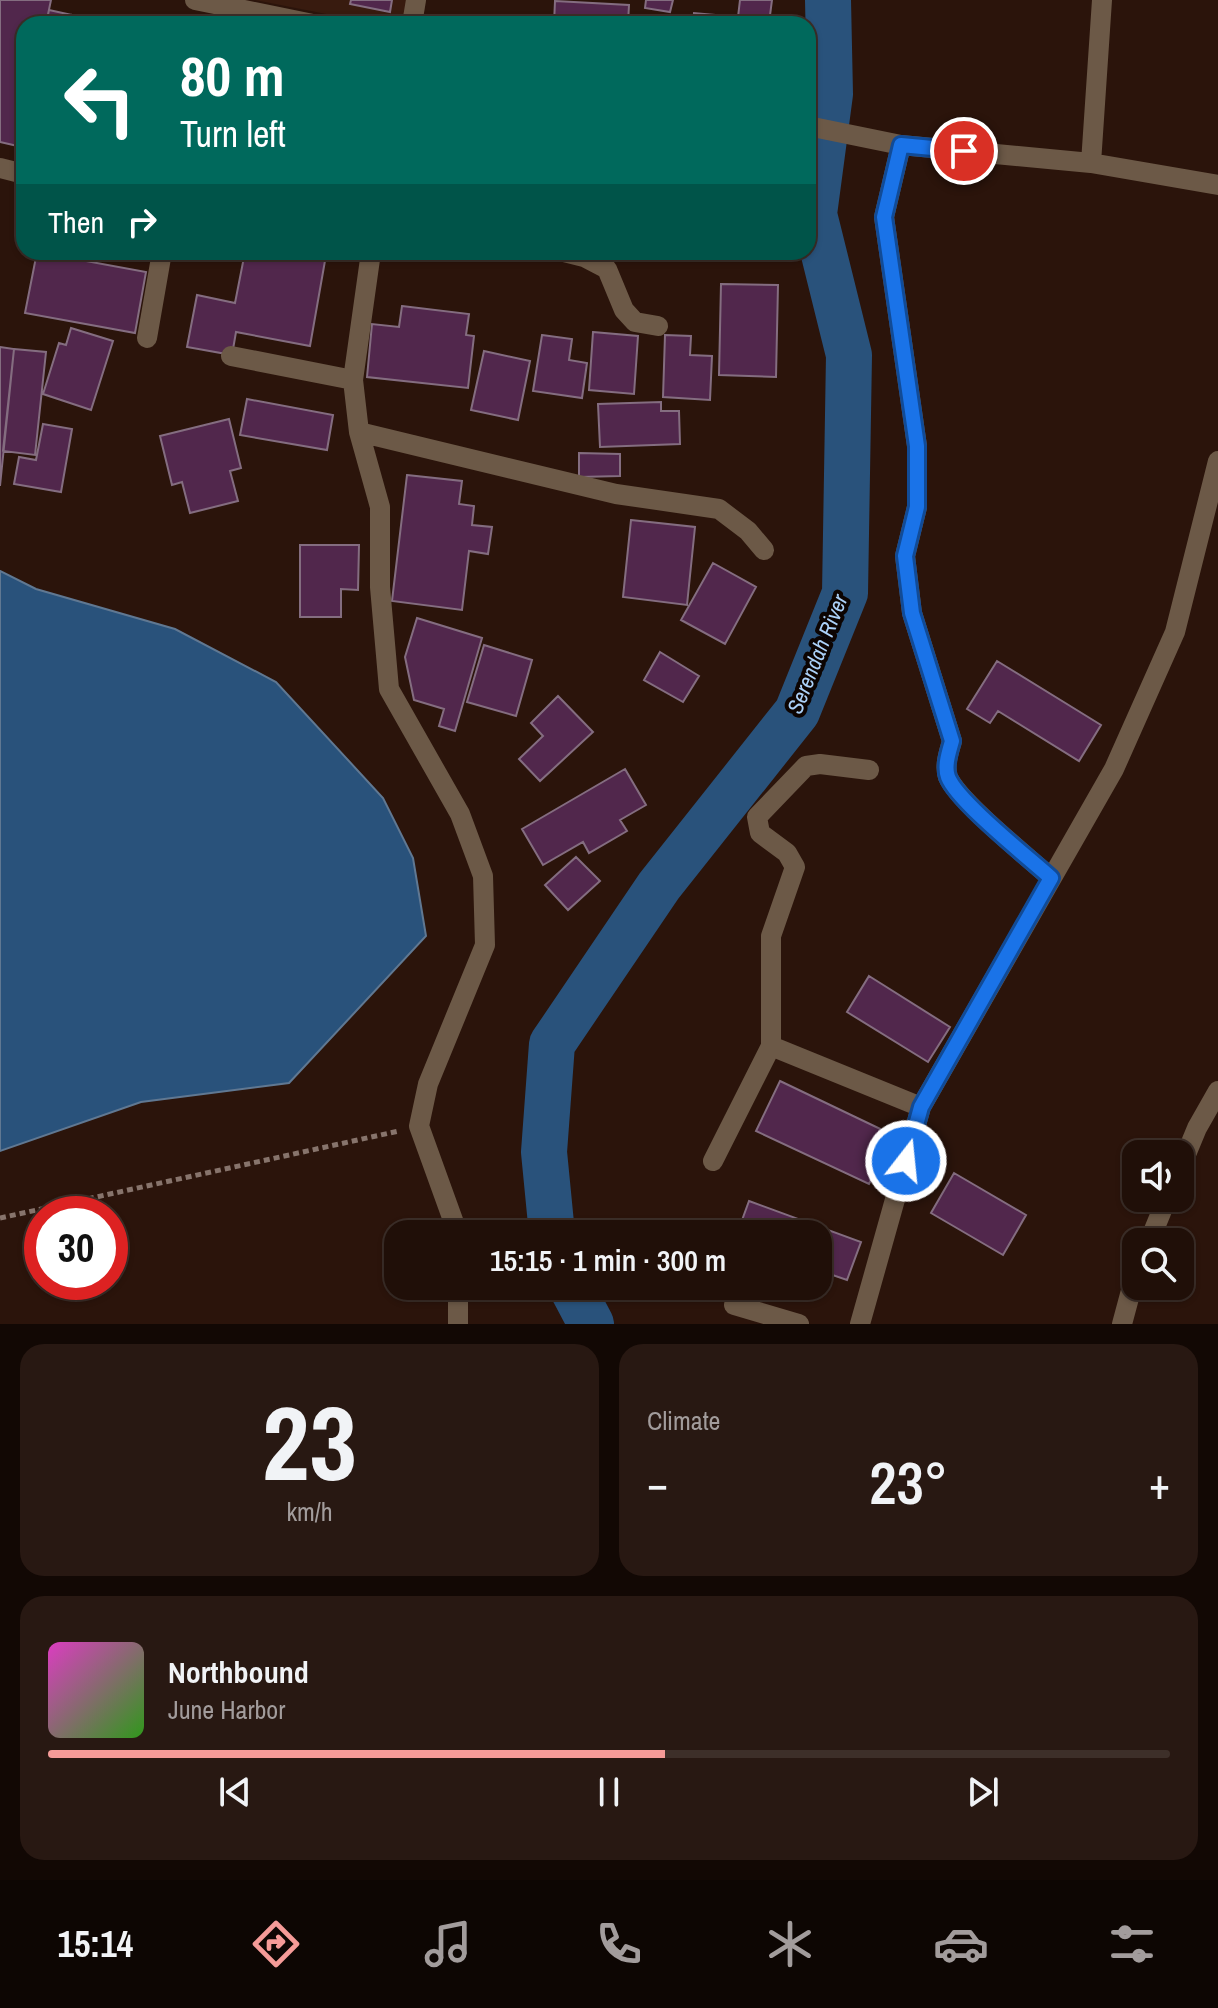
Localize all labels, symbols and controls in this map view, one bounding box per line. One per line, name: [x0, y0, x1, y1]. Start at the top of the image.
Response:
text: 80 m: [180, 38, 285, 113]
icon: left: [48, 48, 152, 152]
text: Turn left: [180, 110, 286, 158]
pin: [930, 117, 998, 185]
icon: arrive: [942, 129, 986, 173]
icon: right: [120, 200, 164, 244]
text: Then: [48, 202, 104, 242]
water label: Serendah River: [779, 589, 855, 718]
position arrow: [864, 1119, 948, 1203]
map controls: [1122, 1140, 1194, 1300]
button: sound: [1122, 1140, 1194, 1212]
speed limit sign: 30: [24, 1196, 128, 1300]
button: search: [1122, 1228, 1194, 1300]
text: 15:15 · 1 min · 300 m: [490, 1240, 726, 1280]
text: 23: [262, 1372, 357, 1512]
text: Climate: [647, 1403, 720, 1438]
text: 23°: [869, 1442, 948, 1523]
text: −: [647, 1453, 668, 1513]
text: +: [1149, 1453, 1170, 1513]
text: km/h: [286, 1494, 333, 1529]
text: Northbound: [168, 1652, 309, 1692]
text: June Harbor: [168, 1692, 285, 1727]
icon: previous: [213, 1770, 257, 1814]
icon: pause: [587, 1770, 631, 1814]
icon: next: [961, 1770, 1005, 1814]
icon: directions: [248, 1916, 304, 1972]
icon: music: [420, 1916, 476, 1972]
icon: phone: [591, 1916, 647, 1972]
icon: climate: [762, 1916, 818, 1972]
icon: car: [933, 1916, 989, 1972]
icon: filters: [1104, 1916, 1160, 1972]
text: 15:14: [58, 1920, 133, 1968]

